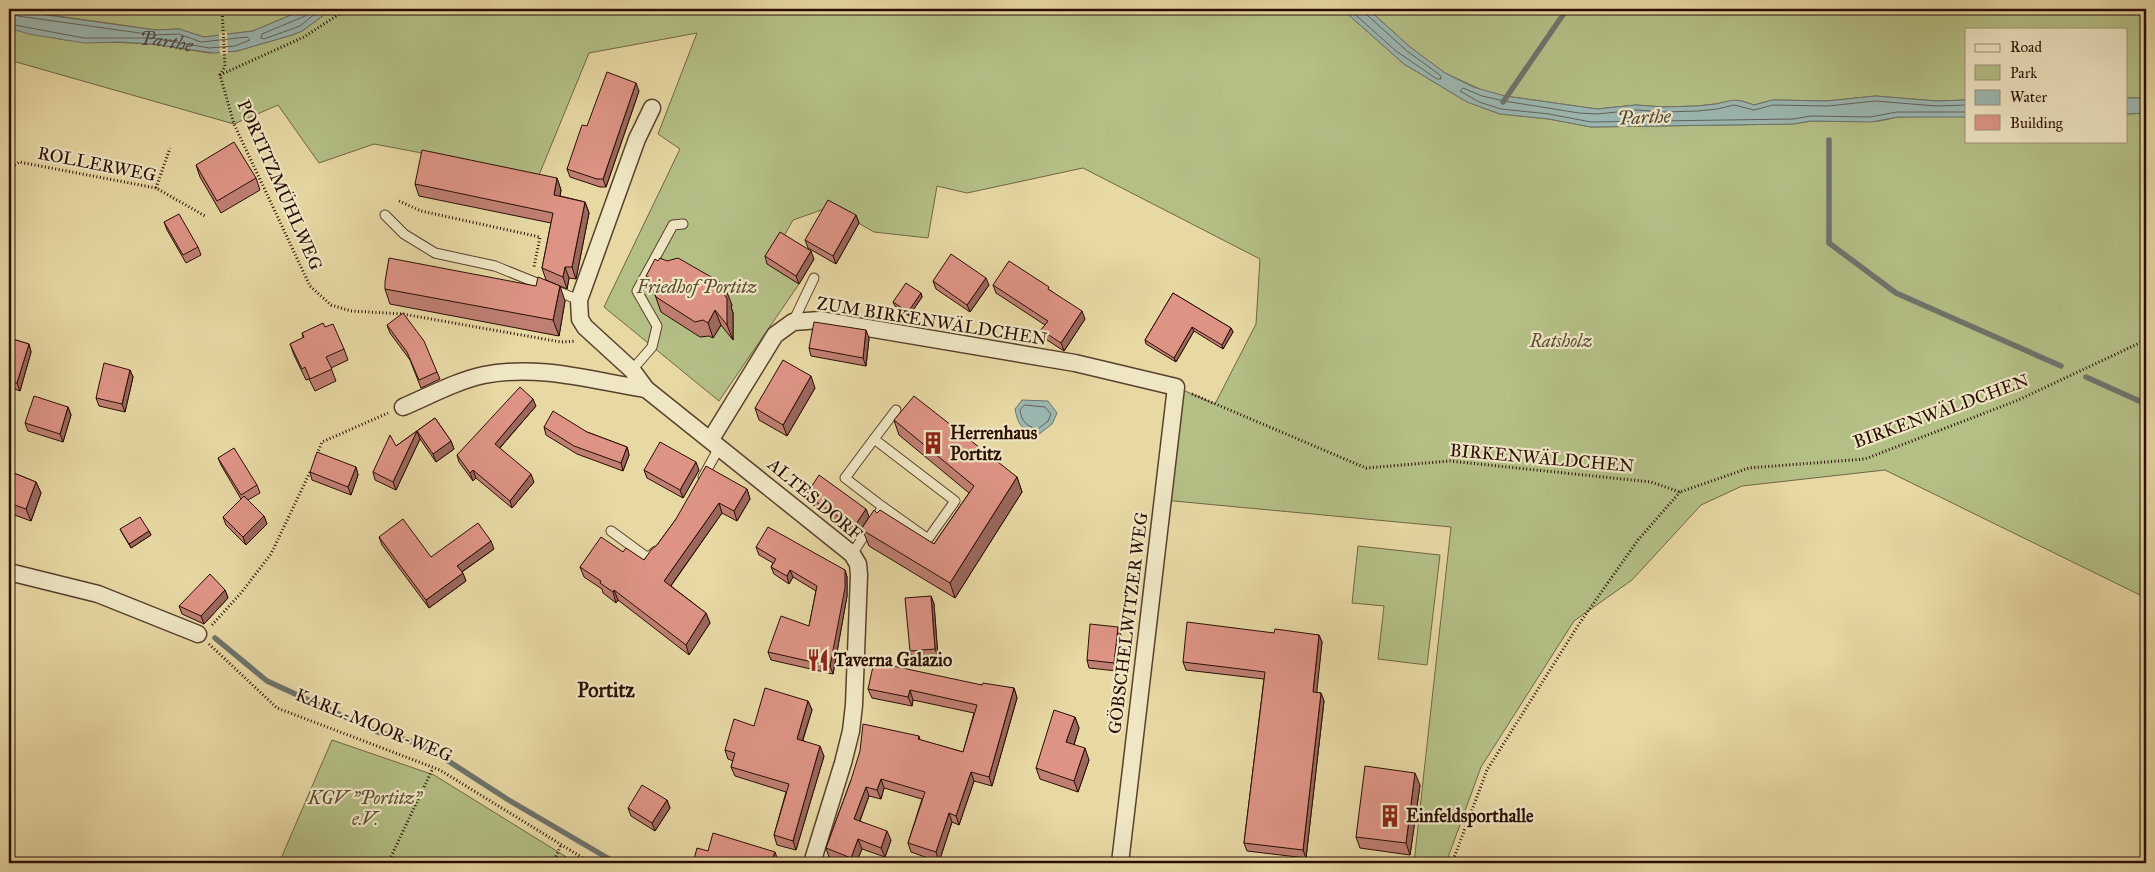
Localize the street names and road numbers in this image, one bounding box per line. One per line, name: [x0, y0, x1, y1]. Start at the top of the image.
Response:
street label: PORTITZMÜHLWEG: [233, 96, 328, 274]
street label: ROLLERWEG: [36, 142, 158, 186]
street label: ZUM BIRKENWÄLDCHEN: [815, 292, 1049, 350]
street label: BIRKENWÄLDCHEN: [1850, 369, 2032, 453]
street label: BIRKENWÄLDCHEN: [1449, 439, 1635, 477]
street label: ALTES DORF: [763, 452, 867, 545]
street label: GÖBSCHELWITZER WEG: [1102, 511, 1153, 735]
street label: KARL-MOOR-WEG: [292, 684, 456, 766]

